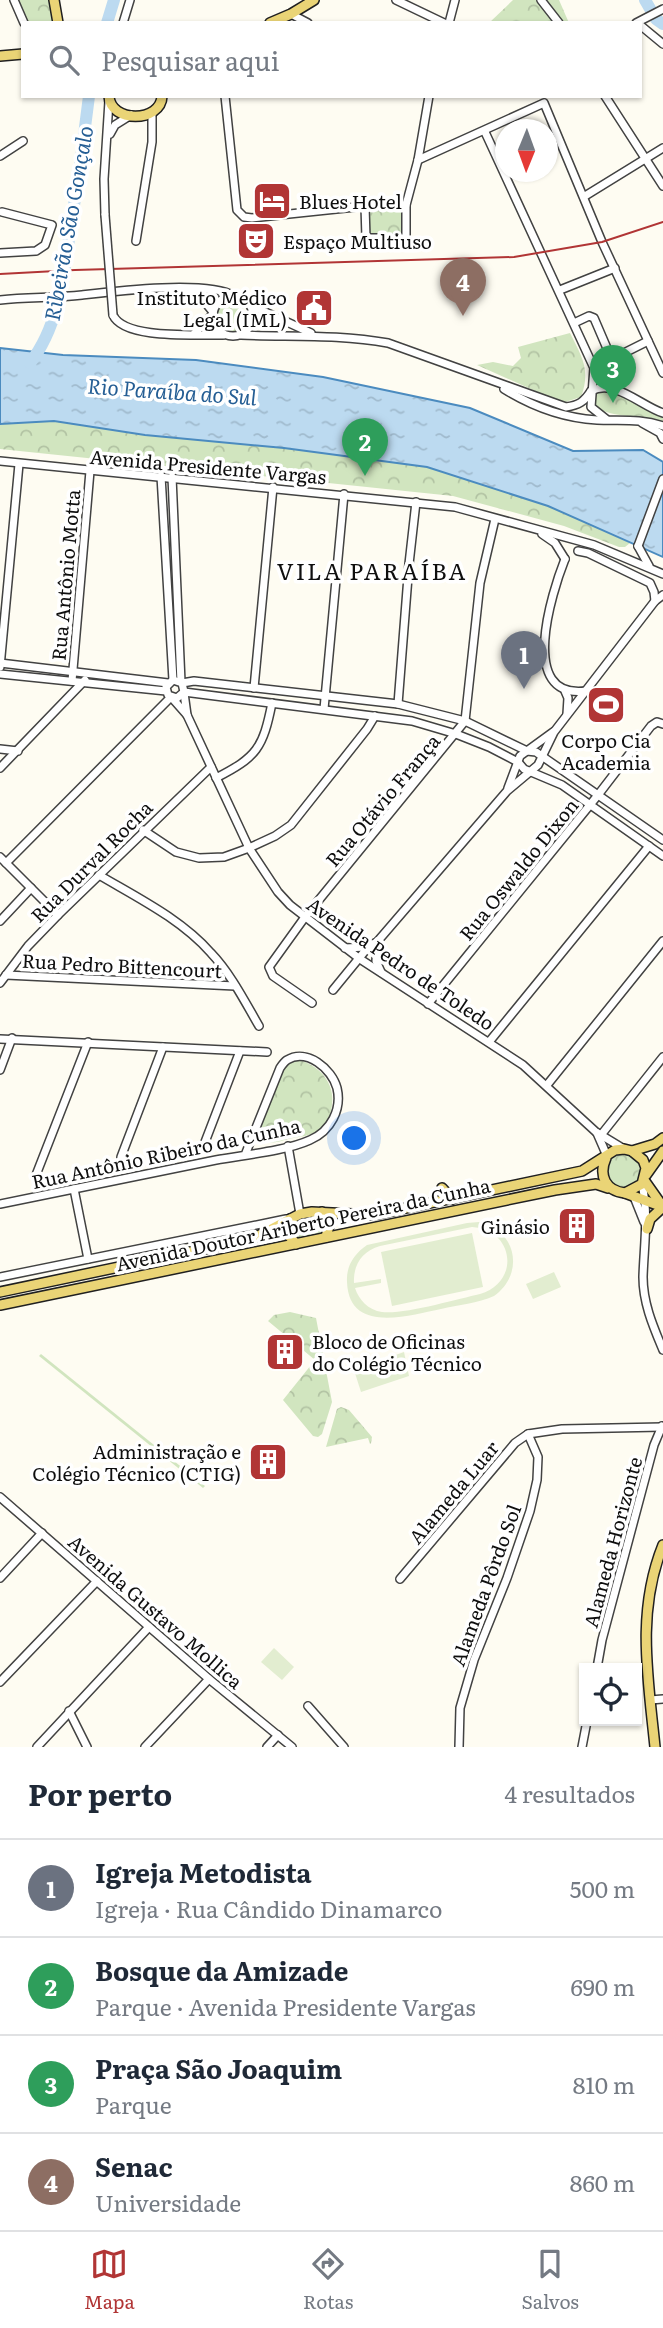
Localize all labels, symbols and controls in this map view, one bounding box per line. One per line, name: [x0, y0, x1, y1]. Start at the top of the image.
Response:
search box: [21, 21, 642, 98]
text: Pesquisar aqui: [101, 40, 279, 79]
icon: search: [45, 41, 83, 79]
north arrow: [495, 119, 558, 182]
water label: Ribeirão São Gonçalo: [35, 123, 99, 323]
hotel icon: Blues Hotel: [251, 180, 293, 222]
place label: Blues Hotel: [299, 187, 402, 215]
theatre icon: Espaço Multiuso: [235, 220, 277, 262]
place label: Espaço Multiuso: [283, 227, 432, 255]
pin: 4: [440, 258, 486, 316]
place label: Instituto Médico Legal (IML): [136, 283, 287, 333]
public building icon: Instituto Médico Legal (IML): [293, 287, 335, 329]
pin: 3: [590, 345, 636, 403]
water label: Rio Paraíba do Sul: [86, 369, 258, 411]
pin: 2: [342, 418, 388, 476]
street label: Avenida Presidente Vargas: [89, 442, 328, 490]
street label: Rua Antônio Motta: [44, 487, 87, 662]
district label: VILA PARAÍBA: [277, 553, 467, 587]
pin: 1: [501, 631, 547, 689]
sports icon: Corpo Cia Academia: [585, 684, 627, 726]
place label: Corpo Cia Academia: [561, 726, 652, 776]
street label: Rua Otávio França: [318, 727, 446, 872]
street label: Rua Oswaldo Dixon: [452, 792, 584, 946]
street label: Rua Durval Rocha: [24, 793, 159, 928]
street label: Avenida Pedro de Toledo: [302, 890, 500, 1036]
street label: Rua Pedro Bittencourt: [21, 946, 223, 984]
street label: Rua Antônio Ribeiro da Cunha: [29, 1111, 304, 1195]
your location: [337, 1121, 371, 1155]
street label: Avenida Doutor Ariberto Pereira da Cunha: [113, 1170, 494, 1277]
building icon: Ginásio: [556, 1205, 598, 1247]
place label: Ginásio: [481, 1212, 550, 1240]
place label: Bloco de Oficinas do Colégio Técnico: [312, 1327, 482, 1377]
building icon: Bloco de Oficinas do Colégio Técnico: [264, 1331, 306, 1373]
street label: Alameda Luar: [401, 1434, 505, 1550]
place label: Administração e Colégio Técnico (CTIG): [32, 1437, 241, 1487]
building icon: Administração e Colégio Técnico (CTIG): [247, 1441, 289, 1483]
street label: Alameda Horizonte: [576, 1453, 648, 1631]
street label: Alameda Pôrdo Sol: [443, 1500, 527, 1670]
street label: Avenida Gustavo Mollica: [63, 1527, 250, 1695]
map controls: [579, 1663, 642, 1726]
button: locate: [579, 1663, 642, 1726]
text: Por perto: [28, 1771, 172, 1815]
text: 4 resultados: [504, 1776, 635, 1810]
text: Igreja Metodista: [95, 1852, 312, 1891]
text: 1: [46, 1871, 56, 1905]
text: 500 m: [570, 1871, 635, 1905]
text: Igreja · Rua Cândido Dinamarco: [95, 1891, 442, 1925]
text: Bosque da Amizade: [95, 1950, 348, 1989]
text: 2: [45, 1969, 57, 2003]
text: 690 m: [570, 1969, 635, 2003]
text: Parque · Avenida Presidente Vargas: [95, 1989, 476, 2023]
text: Praça São Joaquim: [95, 2048, 342, 2087]
text: 3: [45, 2067, 57, 2101]
text: 810 m: [573, 2067, 635, 2101]
text: Parque: [95, 2087, 172, 2121]
text: Senac: [95, 2146, 173, 2185]
text: 4: [44, 2165, 58, 2199]
text: 860 m: [570, 2165, 635, 2199]
text: Universidade: [95, 2185, 241, 2219]
tab: Mapa: [84, 2245, 135, 2315]
tab: Rotas: [303, 2245, 353, 2315]
tab: Salvos: [521, 2245, 579, 2315]

